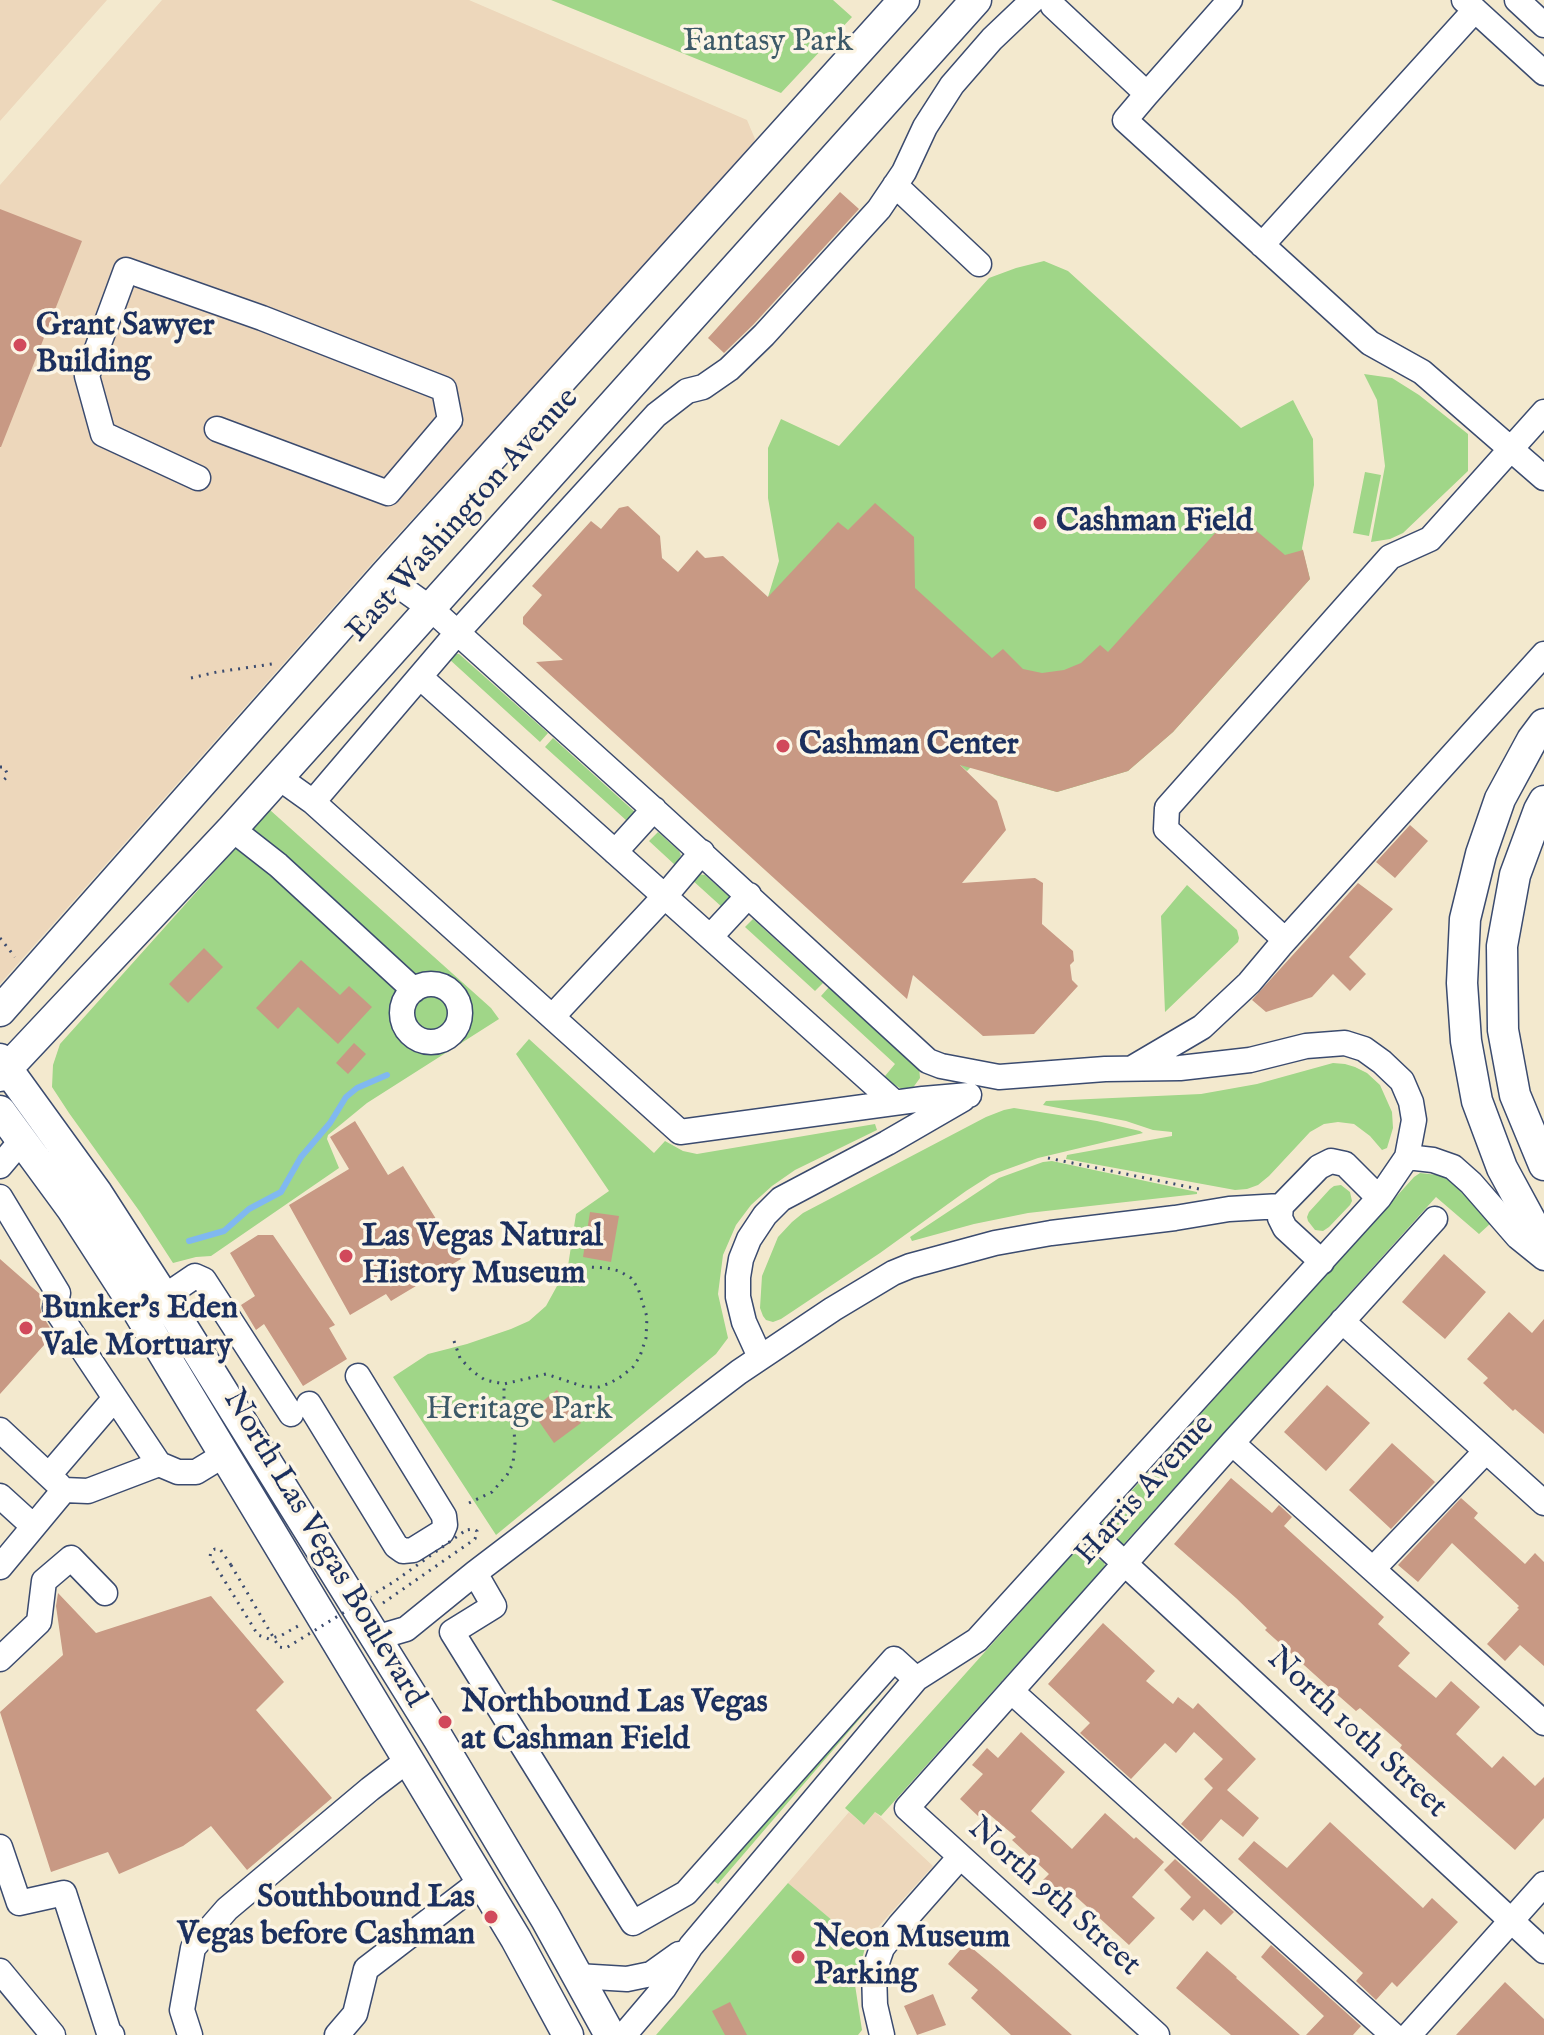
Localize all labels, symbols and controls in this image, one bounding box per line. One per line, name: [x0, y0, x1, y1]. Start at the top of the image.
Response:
park label: Fantasy Park: [683, 24, 853, 62]
place label: Grant Sawyer Building: [36, 308, 215, 383]
marker: Grant Sawyer Building: [11, 336, 29, 354]
street label: East Washington Avenue: [340, 381, 588, 651]
place label: Cashman Field: [1056, 504, 1253, 542]
marker: Cashman Field: [1031, 514, 1049, 532]
place label: Cashman Center: [799, 727, 1018, 765]
marker: Cashman Center: [774, 737, 792, 755]
place label: Las Vegas Natural History Museum: [362, 1219, 603, 1294]
marker: Las Vegas Natural History Museum: [337, 1247, 355, 1265]
place label: Bunker's Eden Vale Mortuary: [42, 1291, 238, 1366]
marker: Bunker's Eden Vale Mortuary: [17, 1319, 35, 1337]
street label: North Las Vegas Boulevard: [213, 1383, 433, 1715]
park label: Heritage Park: [426, 1392, 612, 1430]
street label: Harris Avenue: [1068, 1408, 1224, 1574]
street label: North 10th Street: [1258, 1641, 1454, 1827]
place label: Northbound Las Vegas at Cashman Field: [461, 1685, 768, 1760]
marker: Northbound Las Vegas at Cashman Field: [436, 1713, 454, 1731]
street label: North 9th Street: [959, 1810, 1147, 1986]
place label: Southbound Las Vegas before Cashman: [177, 1880, 475, 1955]
marker: Southbound Las Vegas before Cashman: [482, 1908, 500, 1926]
place label: Neon Museum Parking: [814, 1920, 1010, 1995]
marker: Neon Museum Parking: [789, 1948, 807, 1966]

